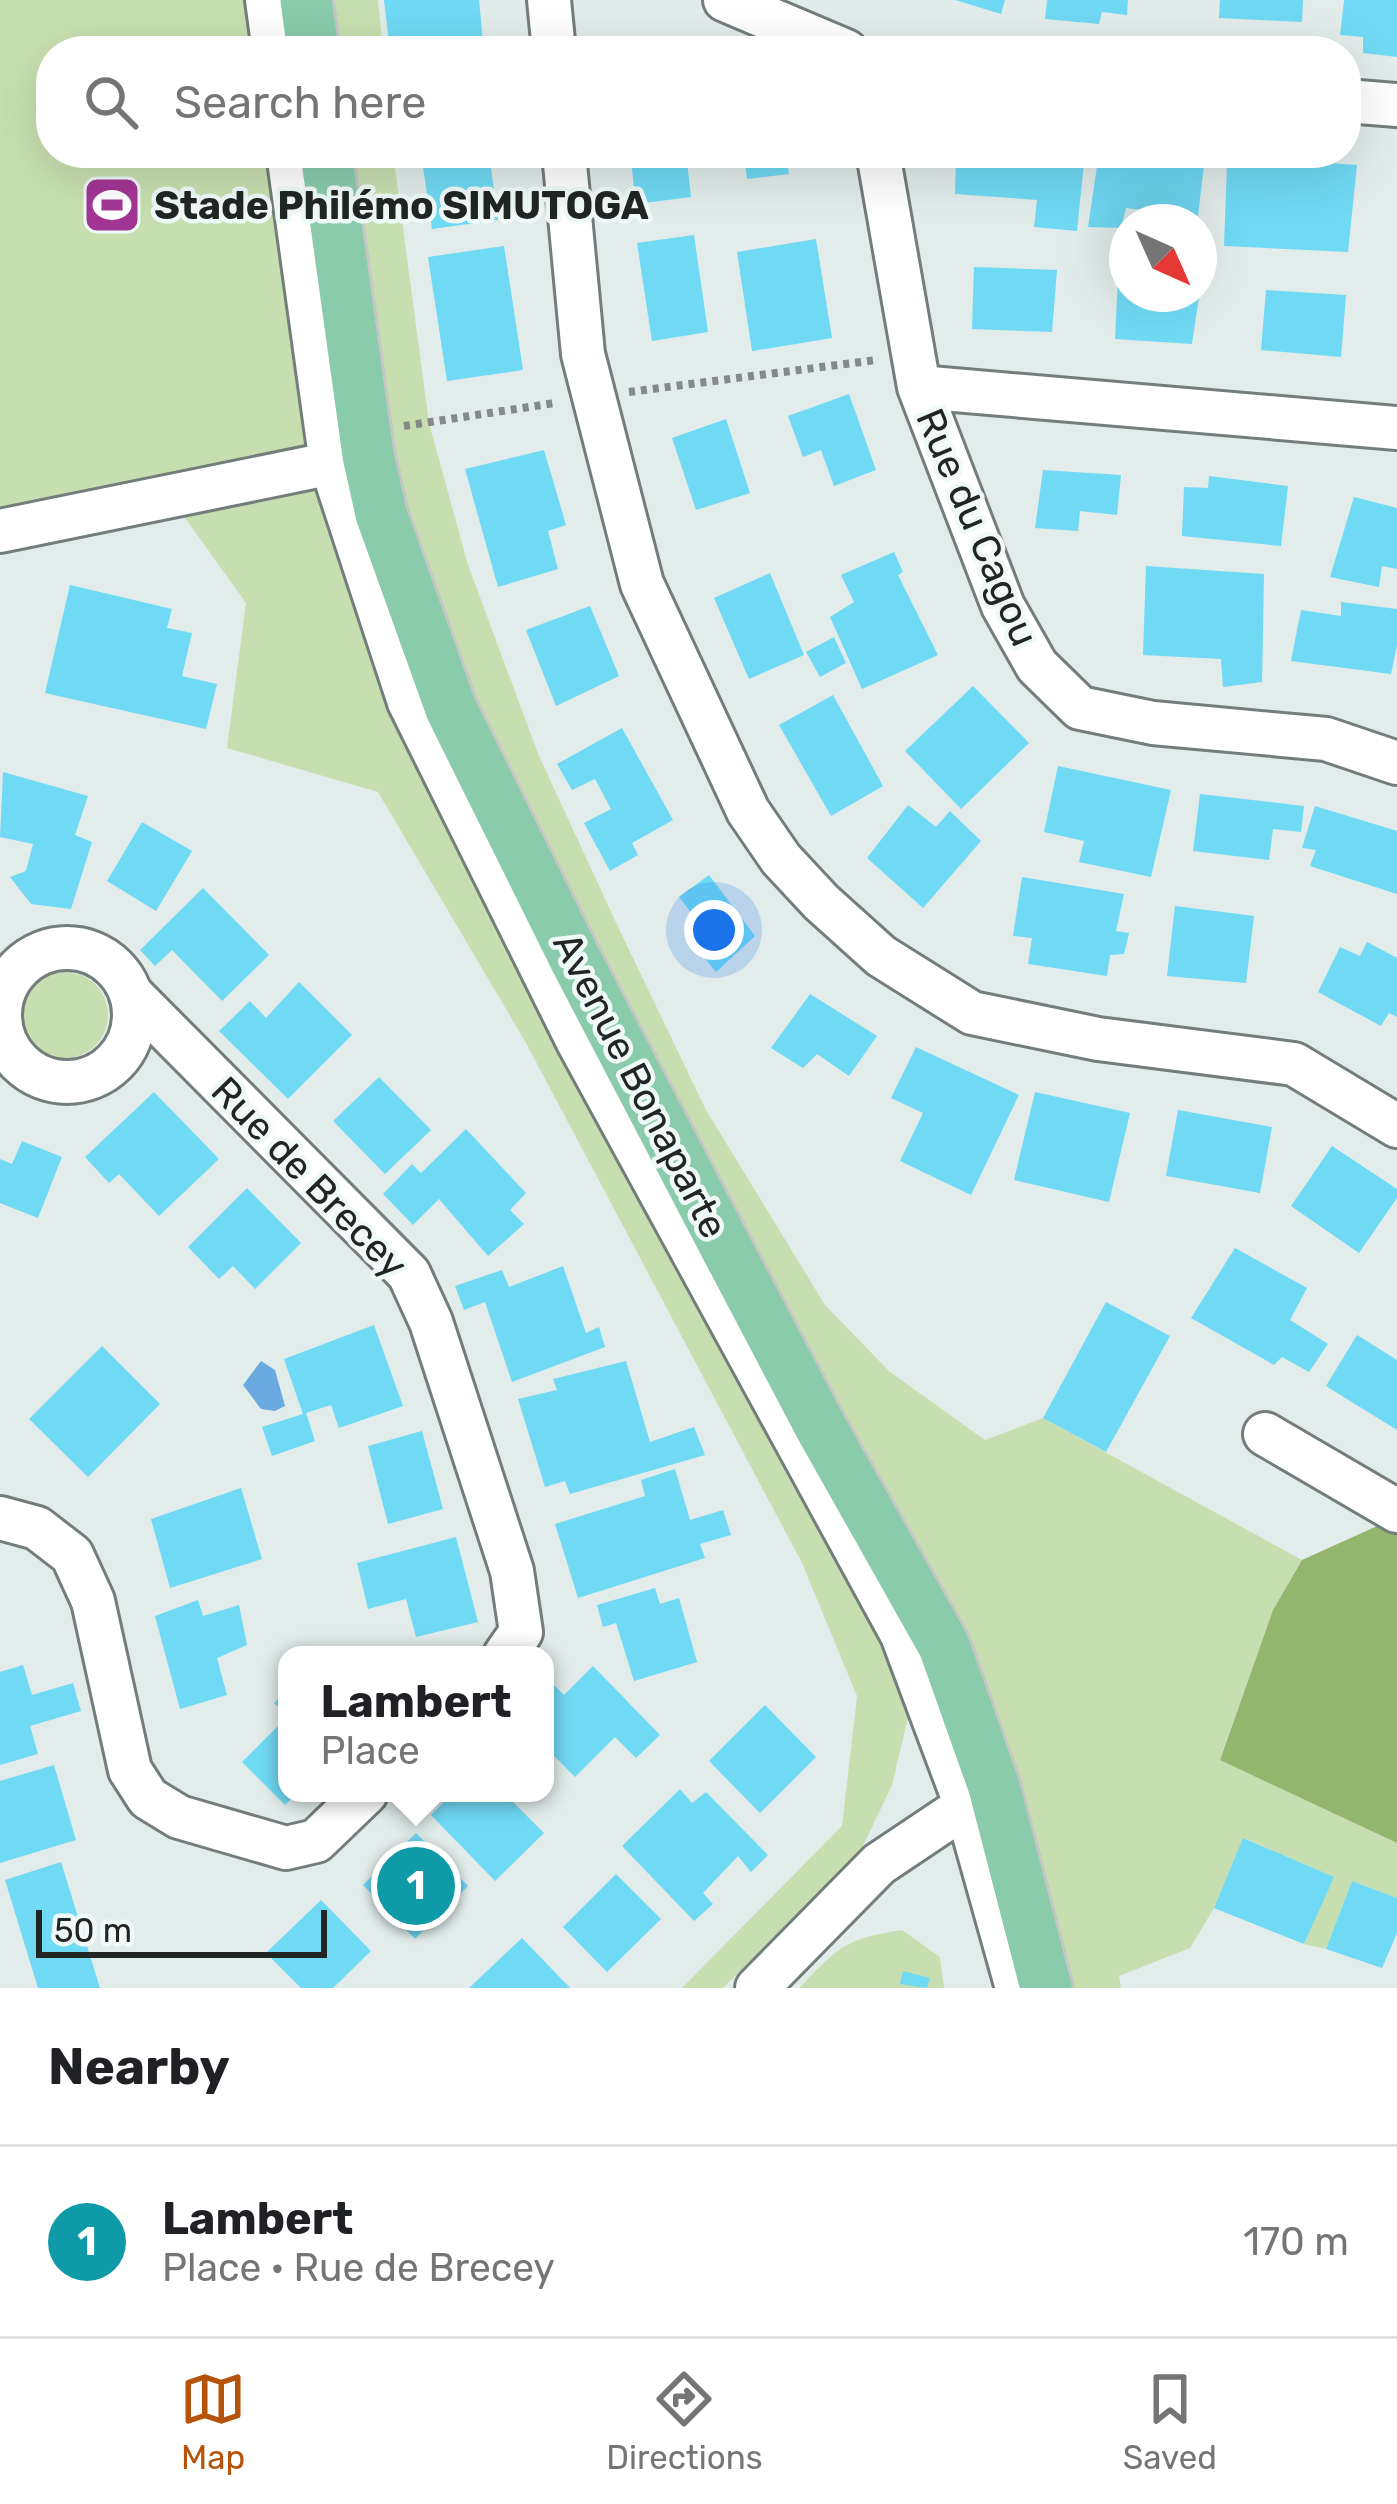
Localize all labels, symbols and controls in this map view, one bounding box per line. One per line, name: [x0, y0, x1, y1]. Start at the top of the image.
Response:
search box: [36, 36, 1361, 168]
icon: search: [78, 69, 144, 135]
text: Search here: [174, 76, 426, 129]
sports icon: Stade Philémo SIMUTOGA: [81, 174, 143, 236]
place label: Stade Philémo SIMUTOGA: [154, 183, 649, 229]
north arrow: [1109, 204, 1217, 312]
street label: Rue du Cagou: [906, 402, 1048, 653]
your location: [684, 900, 744, 960]
street label: Avenue Bonaparte: [543, 925, 737, 1246]
street label: Rue de Brecey: [202, 1068, 417, 1288]
popup: [278, 1646, 554, 1802]
text: Lambert: [320, 1675, 512, 1728]
text: Place: [320, 1728, 420, 1774]
pin: 1: [377, 1841, 455, 1931]
scale bar: [36, 1904, 327, 1957]
text: 50 m: [54, 1911, 132, 1950]
text: Nearby: [48, 2036, 230, 2097]
text: Lambert: [162, 2192, 353, 2245]
text: 1: [77, 2219, 97, 2265]
text: 170 m: [1243, 2219, 1349, 2265]
text: Place · Rue de Brecey: [162, 2245, 555, 2291]
tab: Map: [180, 2366, 246, 2477]
tab: Directions: [606, 2366, 763, 2477]
tab: Saved: [1123, 2366, 1217, 2477]

